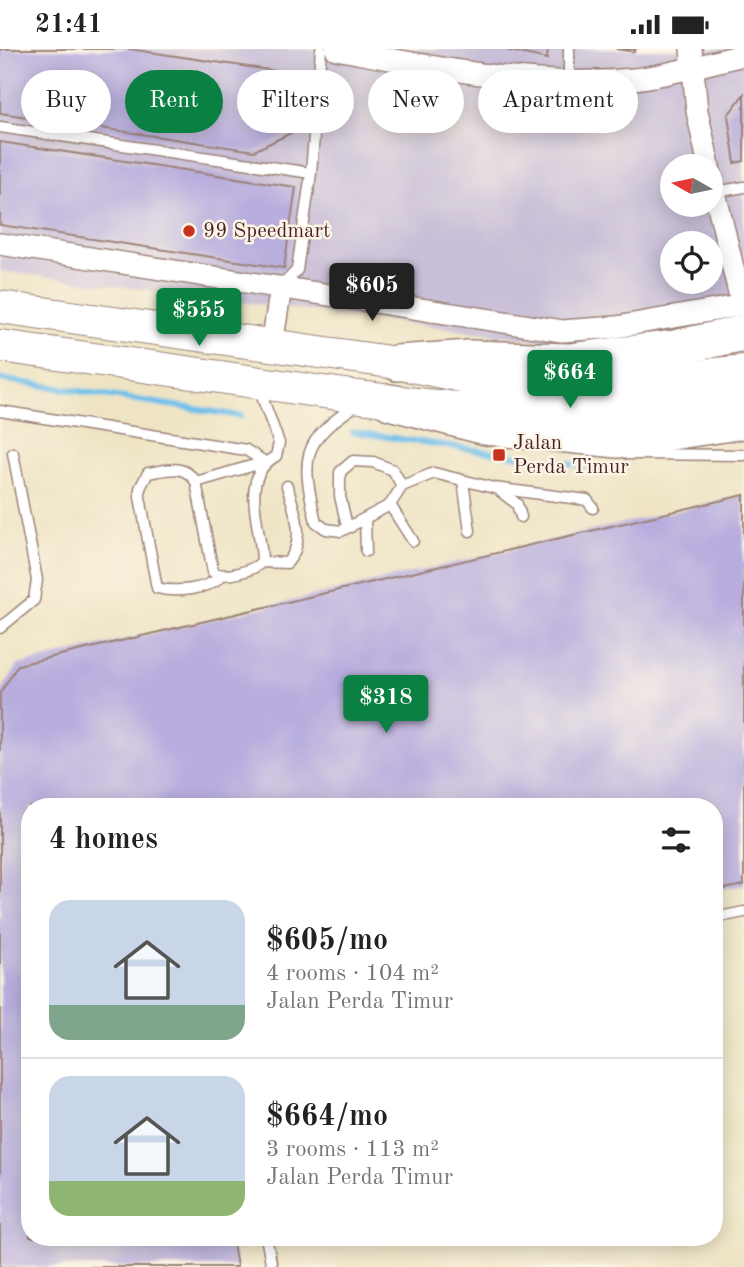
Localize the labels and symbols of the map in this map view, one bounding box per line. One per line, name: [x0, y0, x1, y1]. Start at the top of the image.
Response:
north arrow: [660, 154, 723, 217]
place label: 99 Speedmart: [203, 221, 330, 242]
marker: 99 Speedmart: [181, 223, 197, 239]
pin: $605: [331, 264, 413, 323]
pin: $555: [158, 289, 240, 348]
pin: $664: [529, 351, 611, 410]
place label: Jalan Perda Timur: [513, 433, 629, 478]
marker: Jalan Perda Timur: [491, 447, 507, 463]
pin: $318: [345, 675, 427, 735]

